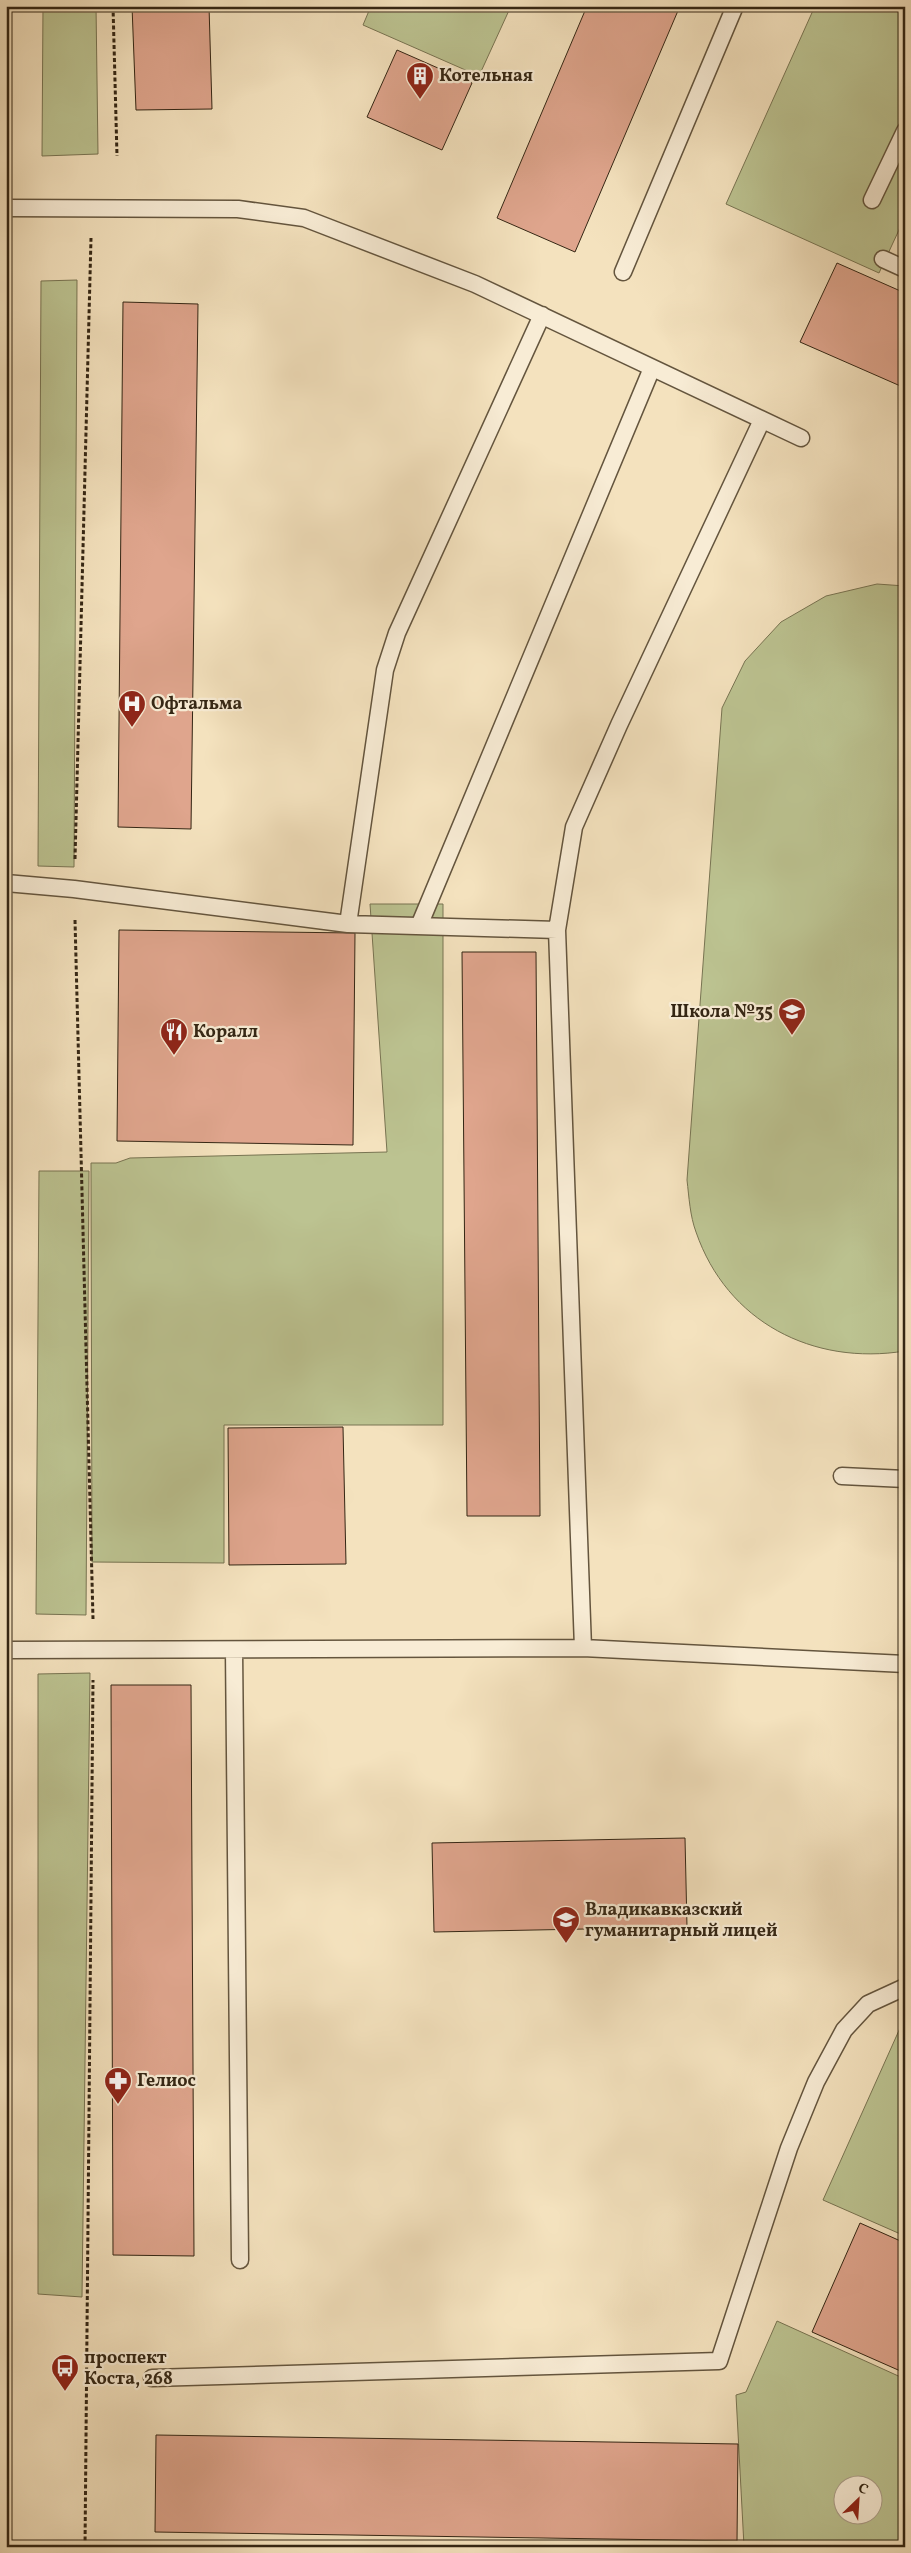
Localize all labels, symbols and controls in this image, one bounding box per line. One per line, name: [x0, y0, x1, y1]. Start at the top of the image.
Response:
building icon: Котельная: [405, 61, 435, 100]
place label: Котельная: [439, 64, 533, 89]
hospital icon: Офтальма: [117, 689, 147, 728]
place label: Офтальма: [151, 692, 242, 717]
school or university icon: Школа №35: [777, 997, 807, 1036]
place label: Школа №35: [670, 1000, 773, 1025]
restaurant icon: Коралл: [159, 1017, 189, 1056]
place label: Коралл: [193, 1020, 258, 1045]
place label: Владикавказский гуманитарный лицей: [585, 1898, 778, 1944]
school or university icon: Владикавказский гуманитарный лицей: [551, 1905, 581, 1944]
pharmacy icon: Гелиос: [103, 2066, 133, 2105]
place label: Гелиос: [137, 2069, 196, 2094]
place label: проспект Коста, 268: [84, 2346, 173, 2392]
bus stop icon: проспект Коста, 268: [50, 2353, 80, 2392]
north arrow: [834, 2476, 884, 2526]
text: С: [855, 2479, 871, 2500]

